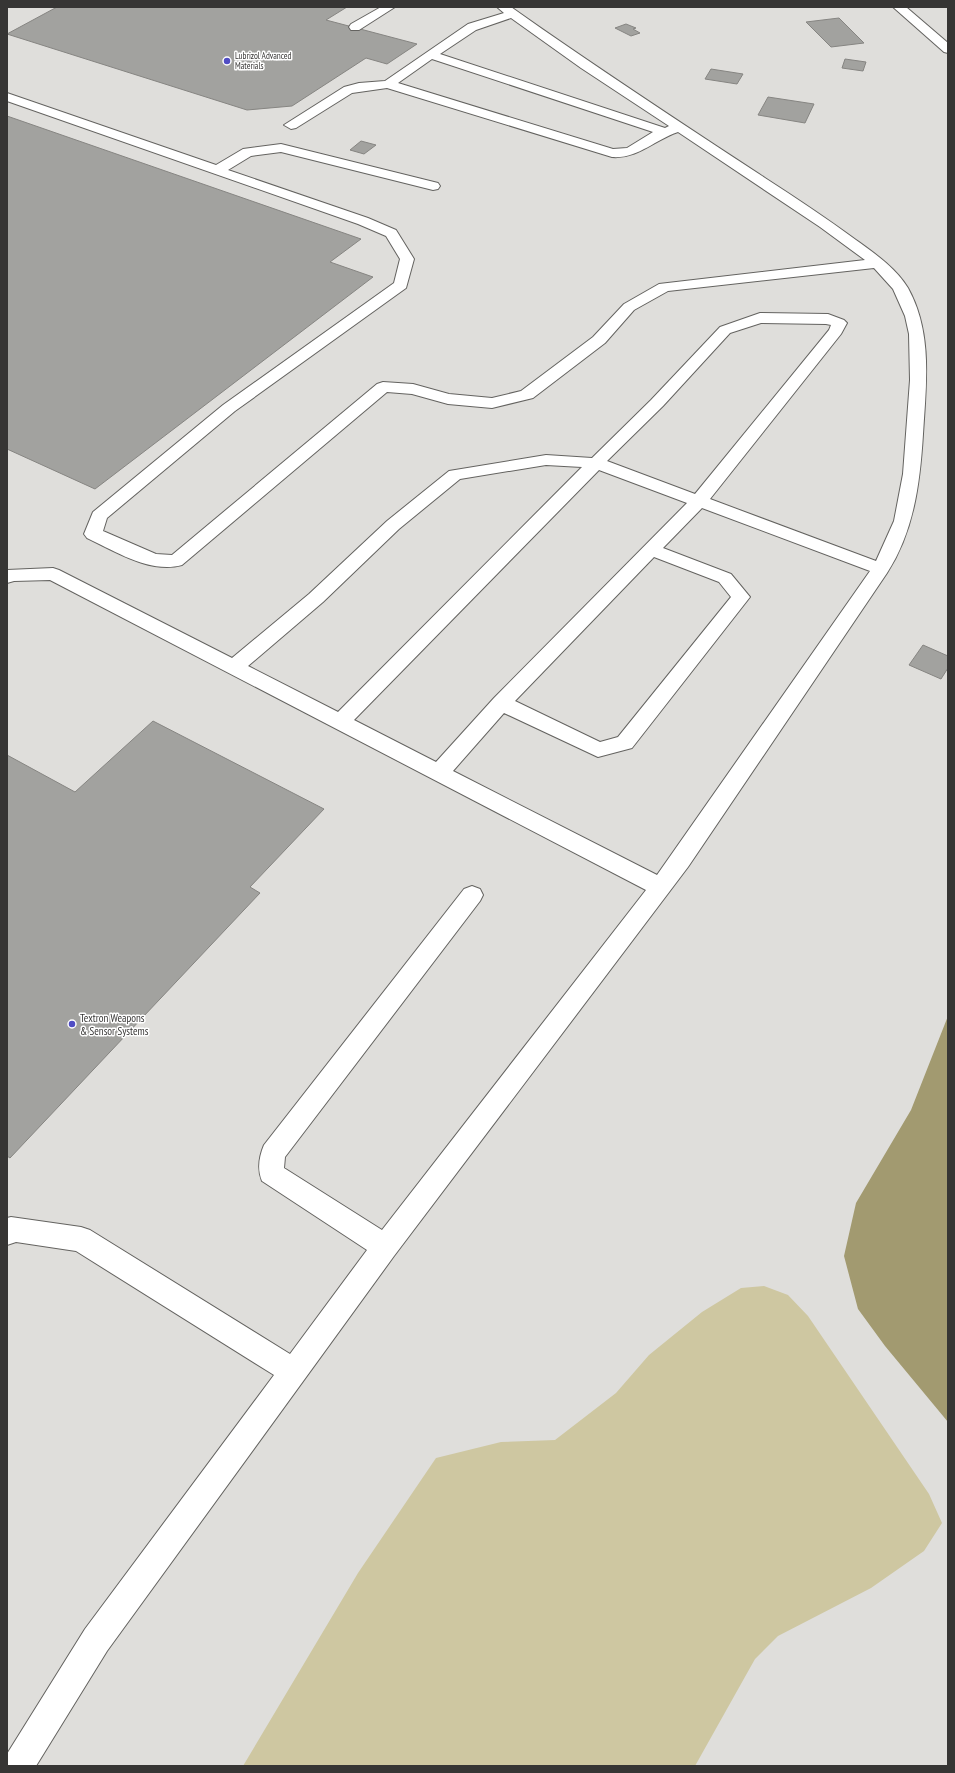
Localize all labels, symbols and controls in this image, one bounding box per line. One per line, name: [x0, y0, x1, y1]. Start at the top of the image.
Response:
place label: Lubrizol Advanced Materials: [235, 50, 292, 71]
marker: Lubrizol Advanced Materials: [222, 56, 232, 66]
place label: Textron Weapons & Sensor Systems: [80, 1011, 149, 1038]
marker: Textron Weapons & Sensor Systems: [67, 1019, 77, 1029]

